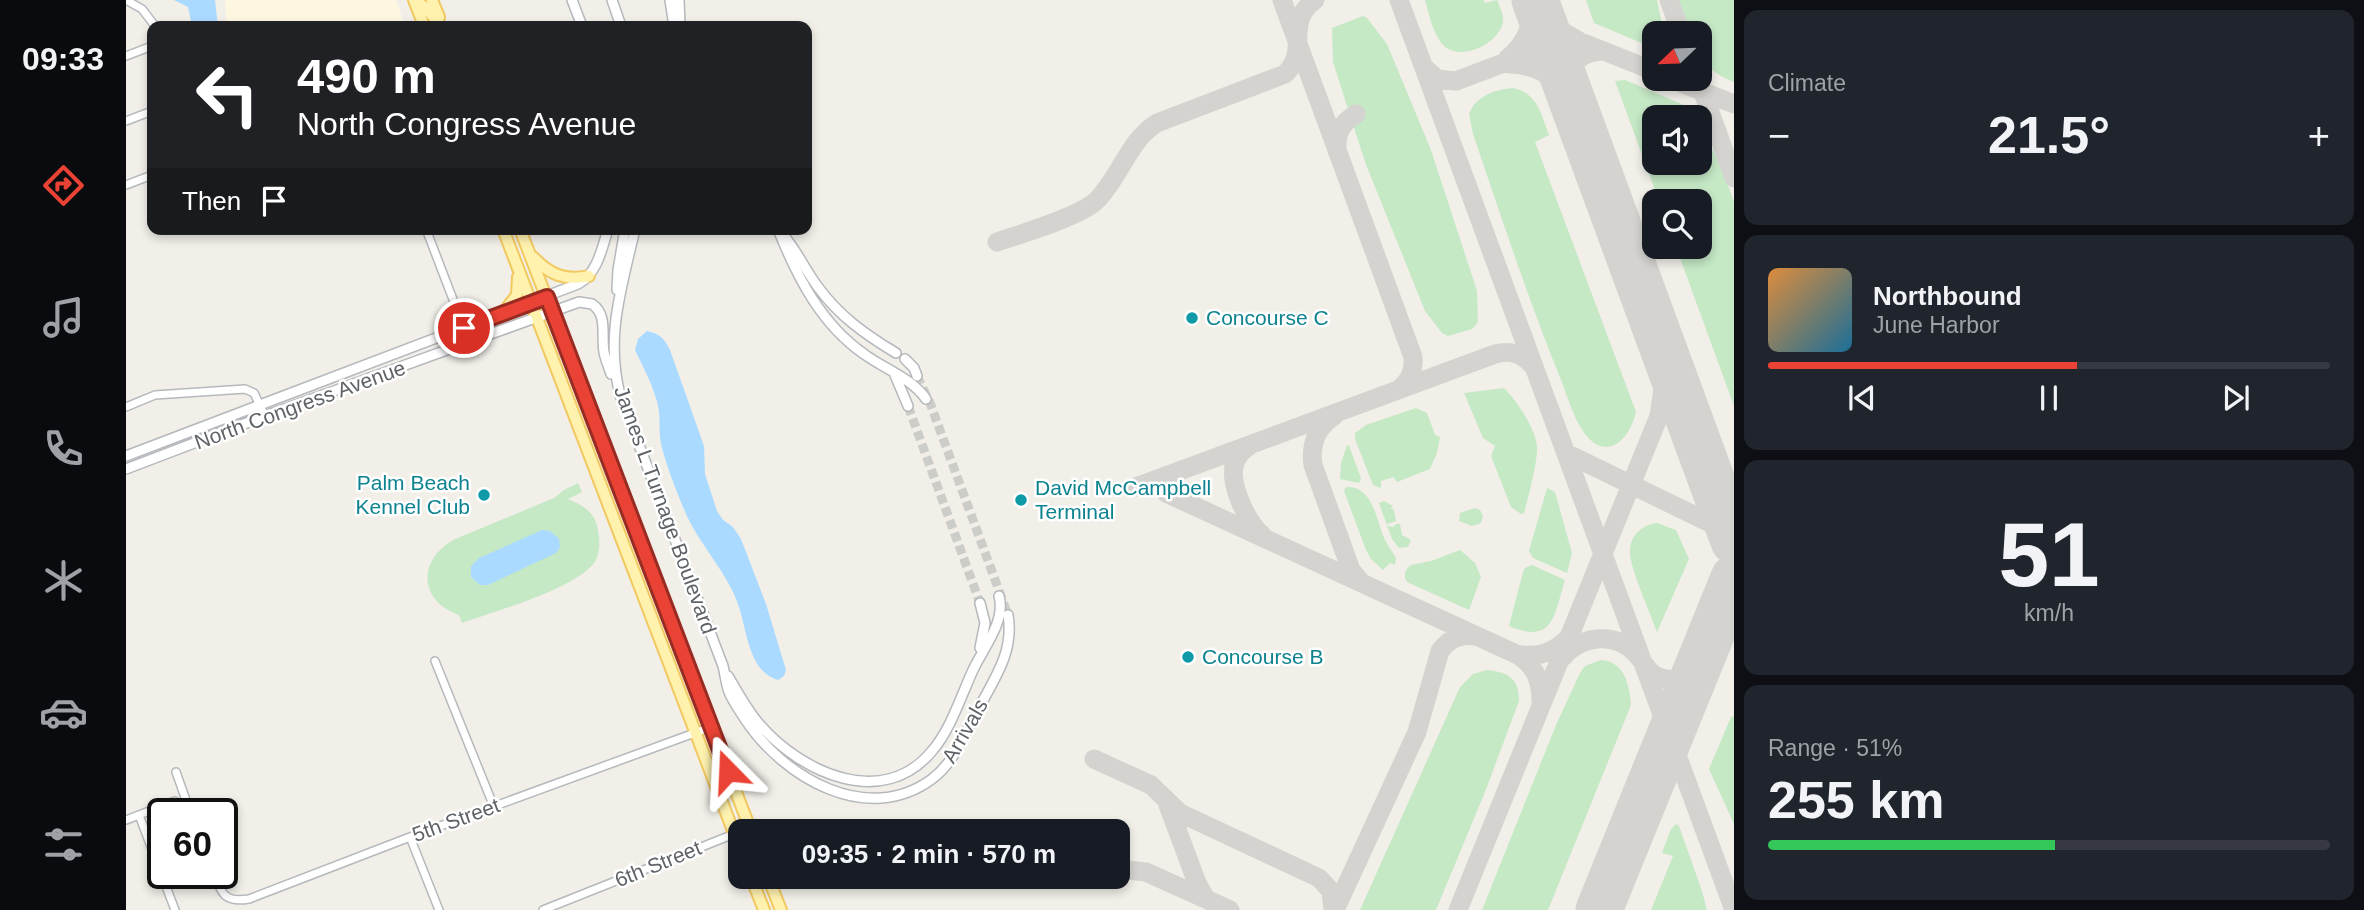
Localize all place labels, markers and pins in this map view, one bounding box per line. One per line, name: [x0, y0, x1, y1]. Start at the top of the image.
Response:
pin: [434, 298, 494, 358]
place label: Concourse C: [1206, 306, 1329, 329]
marker: Concourse C: [1184, 310, 1200, 326]
place label: Palm Beach Kennel Club: [356, 471, 470, 518]
place label: David McCampbell Terminal: [1035, 476, 1211, 523]
marker: Palm Beach Kennel Club: [476, 487, 492, 503]
marker: David McCampbell Terminal: [1013, 492, 1029, 508]
place label: Concourse B: [1202, 645, 1323, 668]
marker: Concourse B: [1180, 649, 1196, 665]

